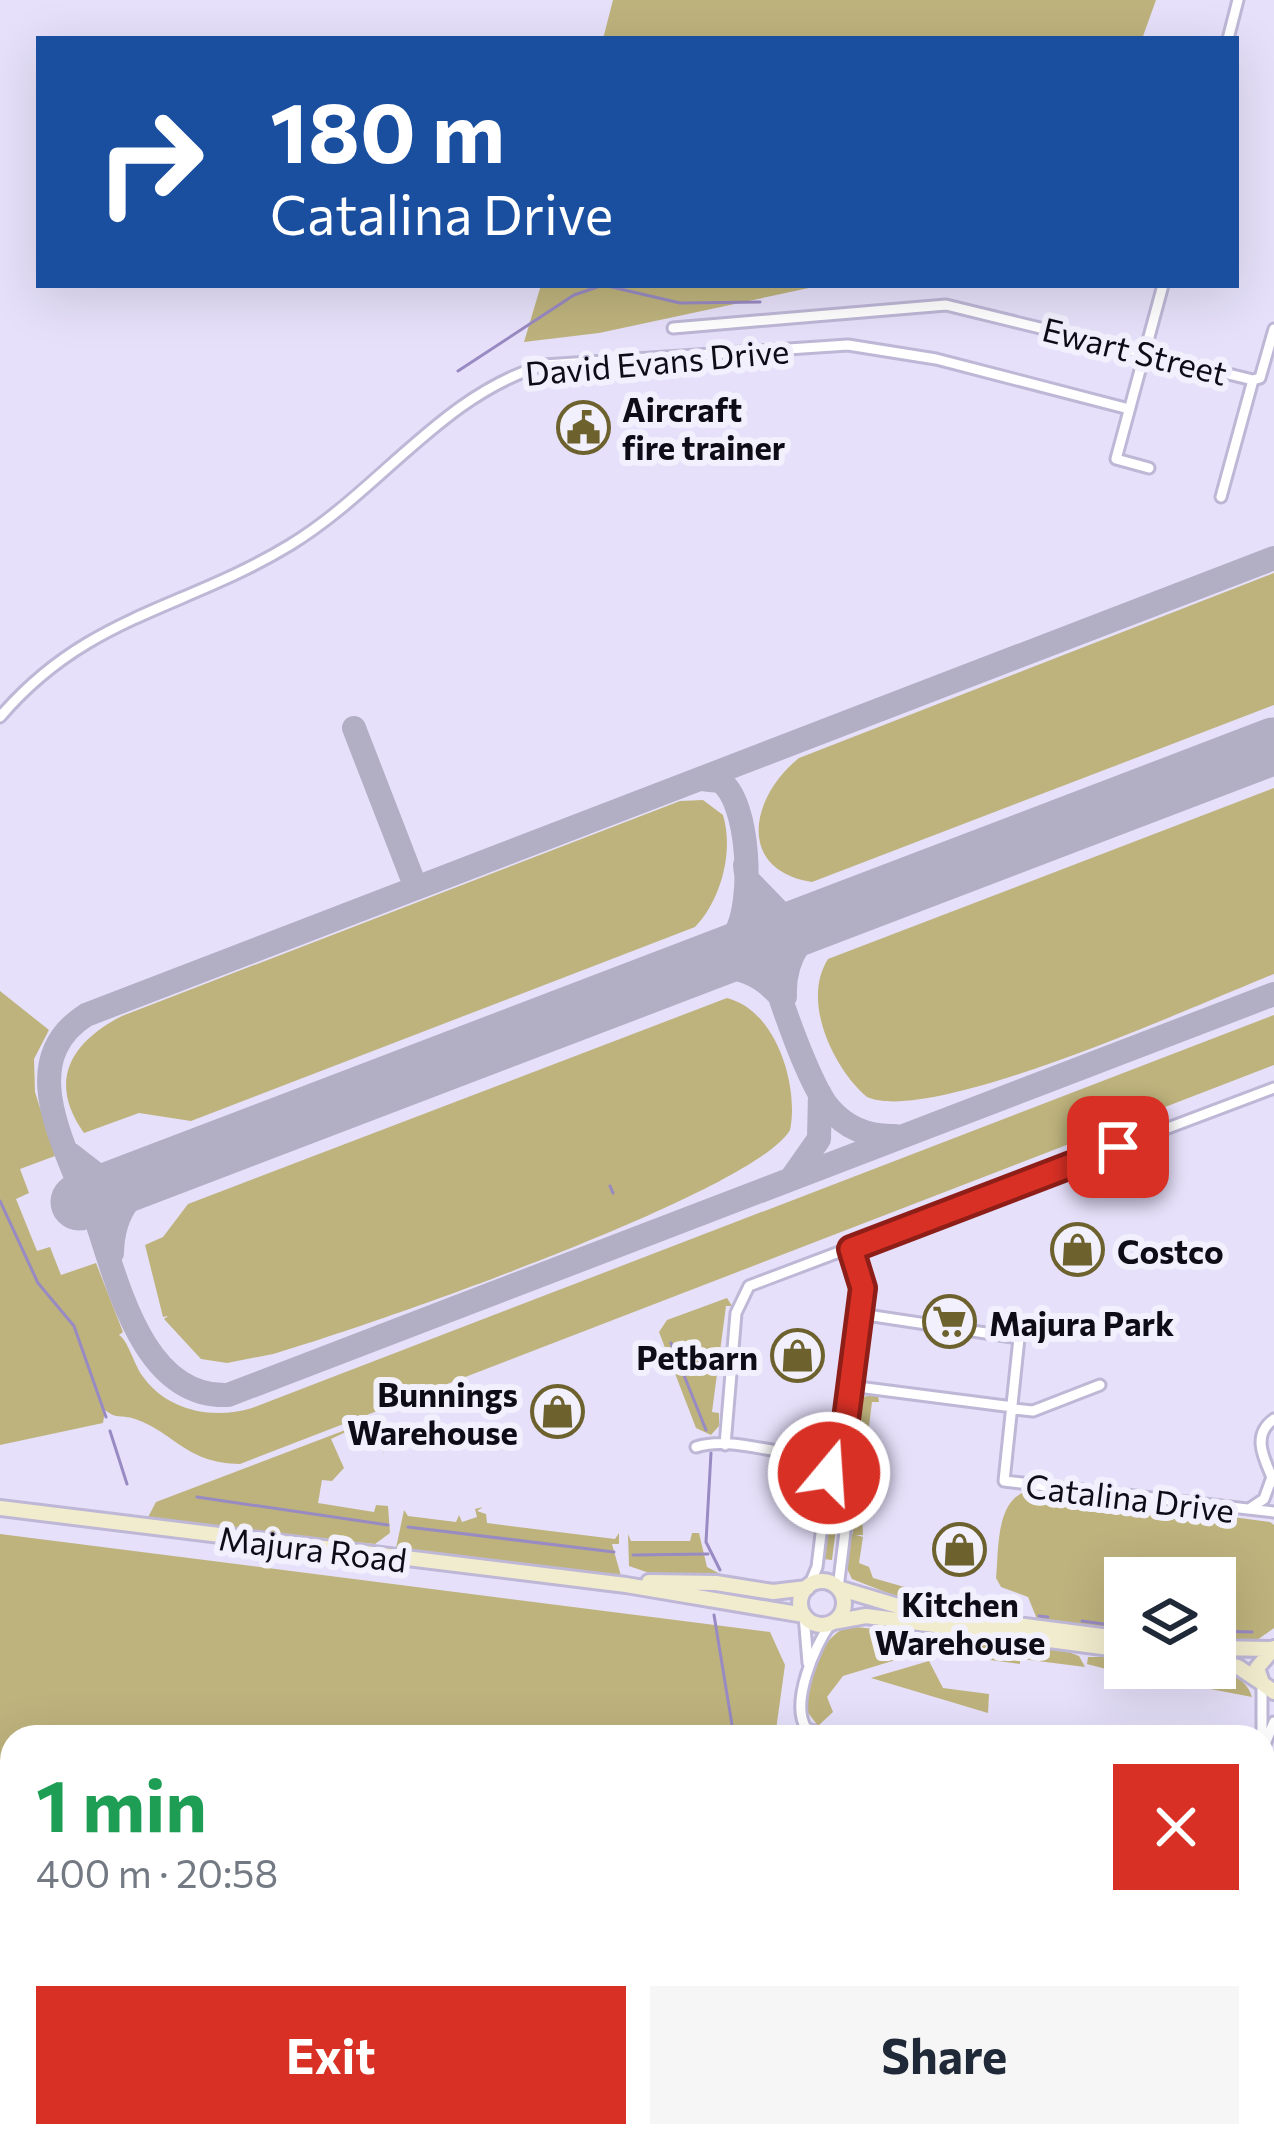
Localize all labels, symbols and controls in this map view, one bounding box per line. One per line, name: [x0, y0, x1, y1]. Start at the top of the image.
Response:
text: 180 m: [270, 78, 505, 180]
icon: right: [72, 84, 228, 240]
text: Catalina Drive: [270, 180, 613, 246]
street label: Ewart Street: [1038, 307, 1232, 393]
street label: David Evans Drive: [523, 329, 791, 393]
place label: Aircraft fire trainer: [622, 388, 786, 467]
public building icon: Aircraft fire trainer: [555, 399, 611, 455]
pin: [1067, 1096, 1169, 1198]
icon: arrive: [1085, 1114, 1151, 1180]
shop icon: Costco: [1050, 1222, 1106, 1278]
place label: Costco: [1117, 1230, 1224, 1271]
supermarket icon: Majura Park: [922, 1294, 978, 1350]
place label: Majura Park: [989, 1302, 1174, 1343]
shop icon: Petbarn: [769, 1328, 825, 1384]
place label: Petbarn: [636, 1336, 758, 1377]
place label: Bunnings Warehouse: [347, 1373, 518, 1452]
shop icon: Bunnings Warehouse: [529, 1384, 585, 1440]
position arrow: [766, 1410, 892, 1536]
street label: Catalina Drive: [1023, 1464, 1237, 1530]
street label: Majura Road: [217, 1516, 409, 1580]
shop icon: Kitchen Warehouse: [932, 1521, 988, 1577]
map controls: [1104, 1557, 1236, 1689]
button: layers: [1104, 1557, 1236, 1689]
place label: Kitchen Warehouse: [874, 1583, 1046, 1662]
text: 1 min: [36, 1759, 207, 1847]
button: close: [1113, 1764, 1239, 1890]
text: 400 m · 20:58: [36, 1848, 278, 1896]
button: Exit: [36, 1986, 626, 2124]
button: Share: [650, 1986, 1239, 2124]

